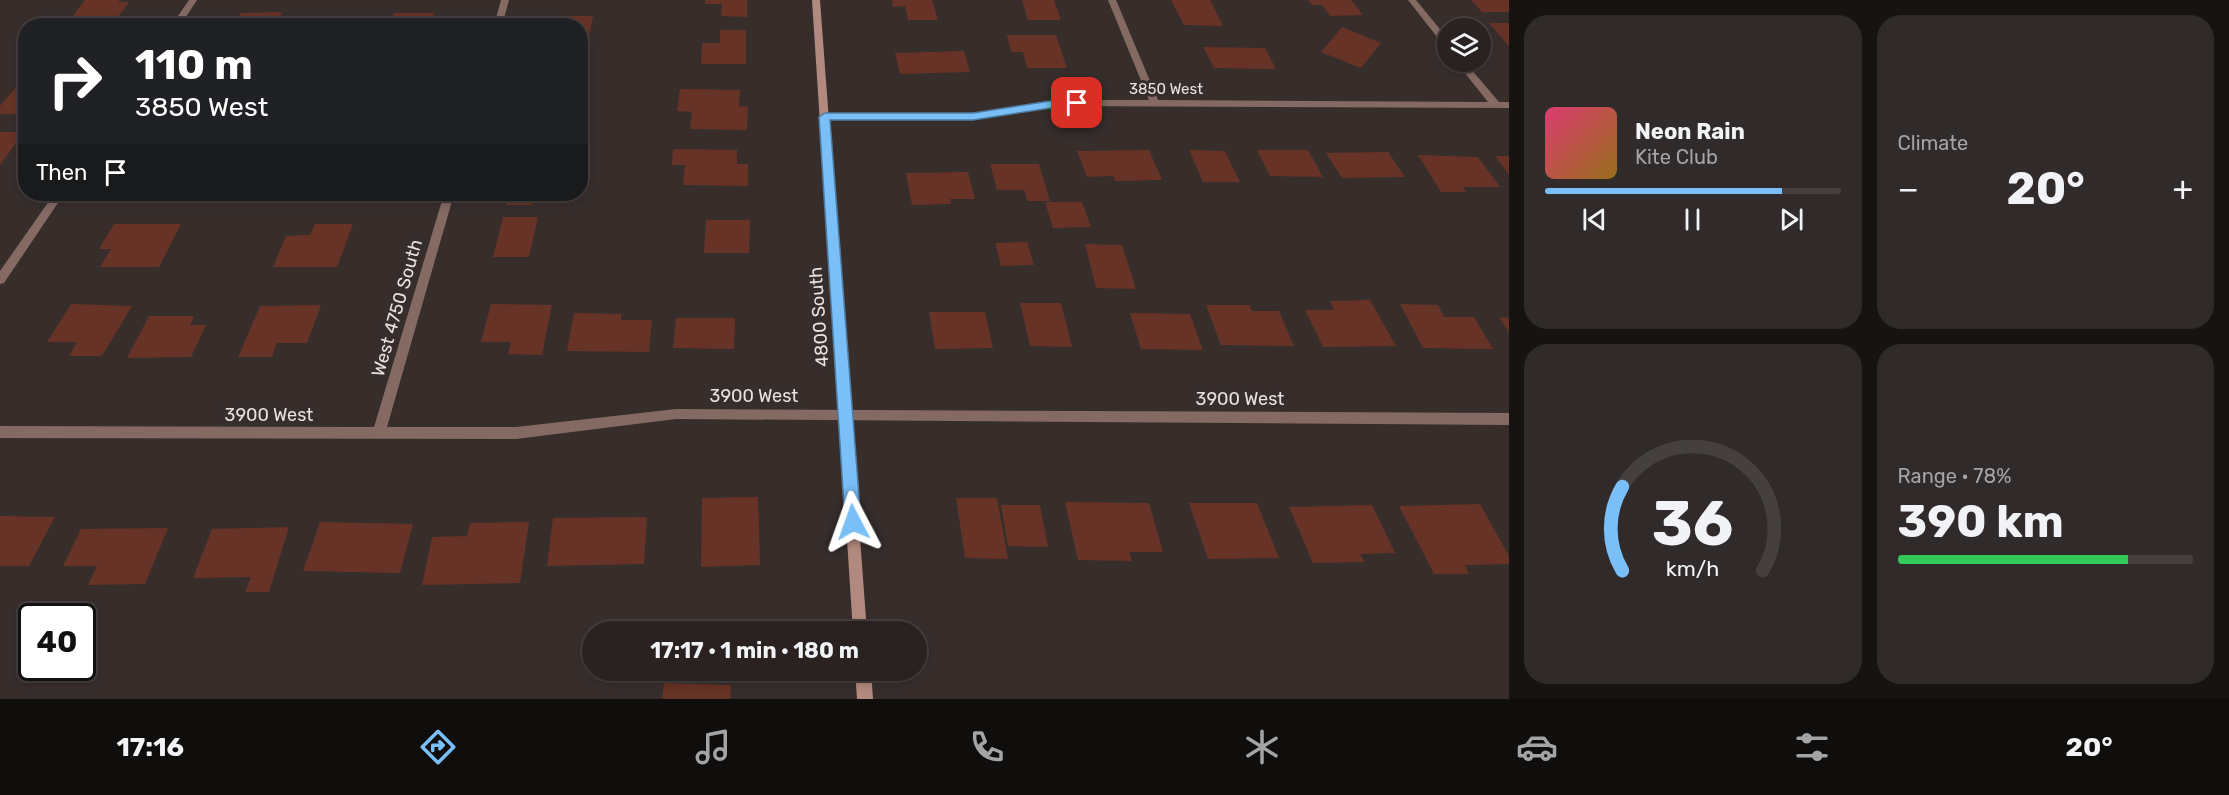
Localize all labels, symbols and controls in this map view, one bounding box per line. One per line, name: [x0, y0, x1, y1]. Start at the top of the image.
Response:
map controls: [1437, 18, 1491, 72]
button: layers: [1437, 18, 1491, 72]
text: 110 m: [135, 40, 253, 90]
icon: right: [36, 42, 114, 120]
pin: [1051, 77, 1102, 128]
street label: 3850 West: [1129, 80, 1203, 98]
icon: arrive: [1060, 86, 1093, 119]
text: 3850 West: [135, 91, 268, 123]
text: Neon Rain: [1635, 118, 1745, 145]
text: Climate: [1898, 131, 1968, 155]
text: Kite Club: [1635, 145, 1718, 169]
icon: arrive: [99, 156, 132, 189]
text: Then: [36, 159, 87, 186]
text: 20°: [2007, 162, 2085, 215]
text: −: [1898, 169, 1919, 208]
text: +: [2172, 169, 2193, 208]
icon: previous: [1578, 203, 1611, 236]
icon: pause: [1676, 203, 1709, 236]
icon: next: [1775, 203, 1808, 236]
street label: West 4750 South: [367, 237, 427, 379]
street label: 4800 South: [805, 266, 833, 368]
street label: 3900 West: [710, 385, 798, 407]
street label: 3900 West: [1196, 388, 1284, 410]
street label: 3900 West: [225, 404, 313, 426]
text: Range · 78%: [1898, 464, 2012, 488]
text: 36: [1652, 487, 1734, 561]
position arrow: [821, 490, 885, 554]
text: 390 km: [1898, 495, 2064, 548]
text: km/h: [1666, 556, 1720, 581]
speed limit sign: 40: [18, 603, 96, 681]
text: 17:17 · 1 min · 180 m: [650, 637, 859, 664]
icon: directions: [417, 726, 459, 768]
icon: music: [692, 726, 734, 768]
icon: phone: [966, 726, 1008, 768]
icon: climate: [1241, 726, 1283, 768]
icon: car: [1516, 726, 1558, 768]
icon: filters: [1791, 726, 1833, 768]
text: 17:16: [116, 731, 184, 763]
text: 20°: [2066, 731, 2113, 763]

